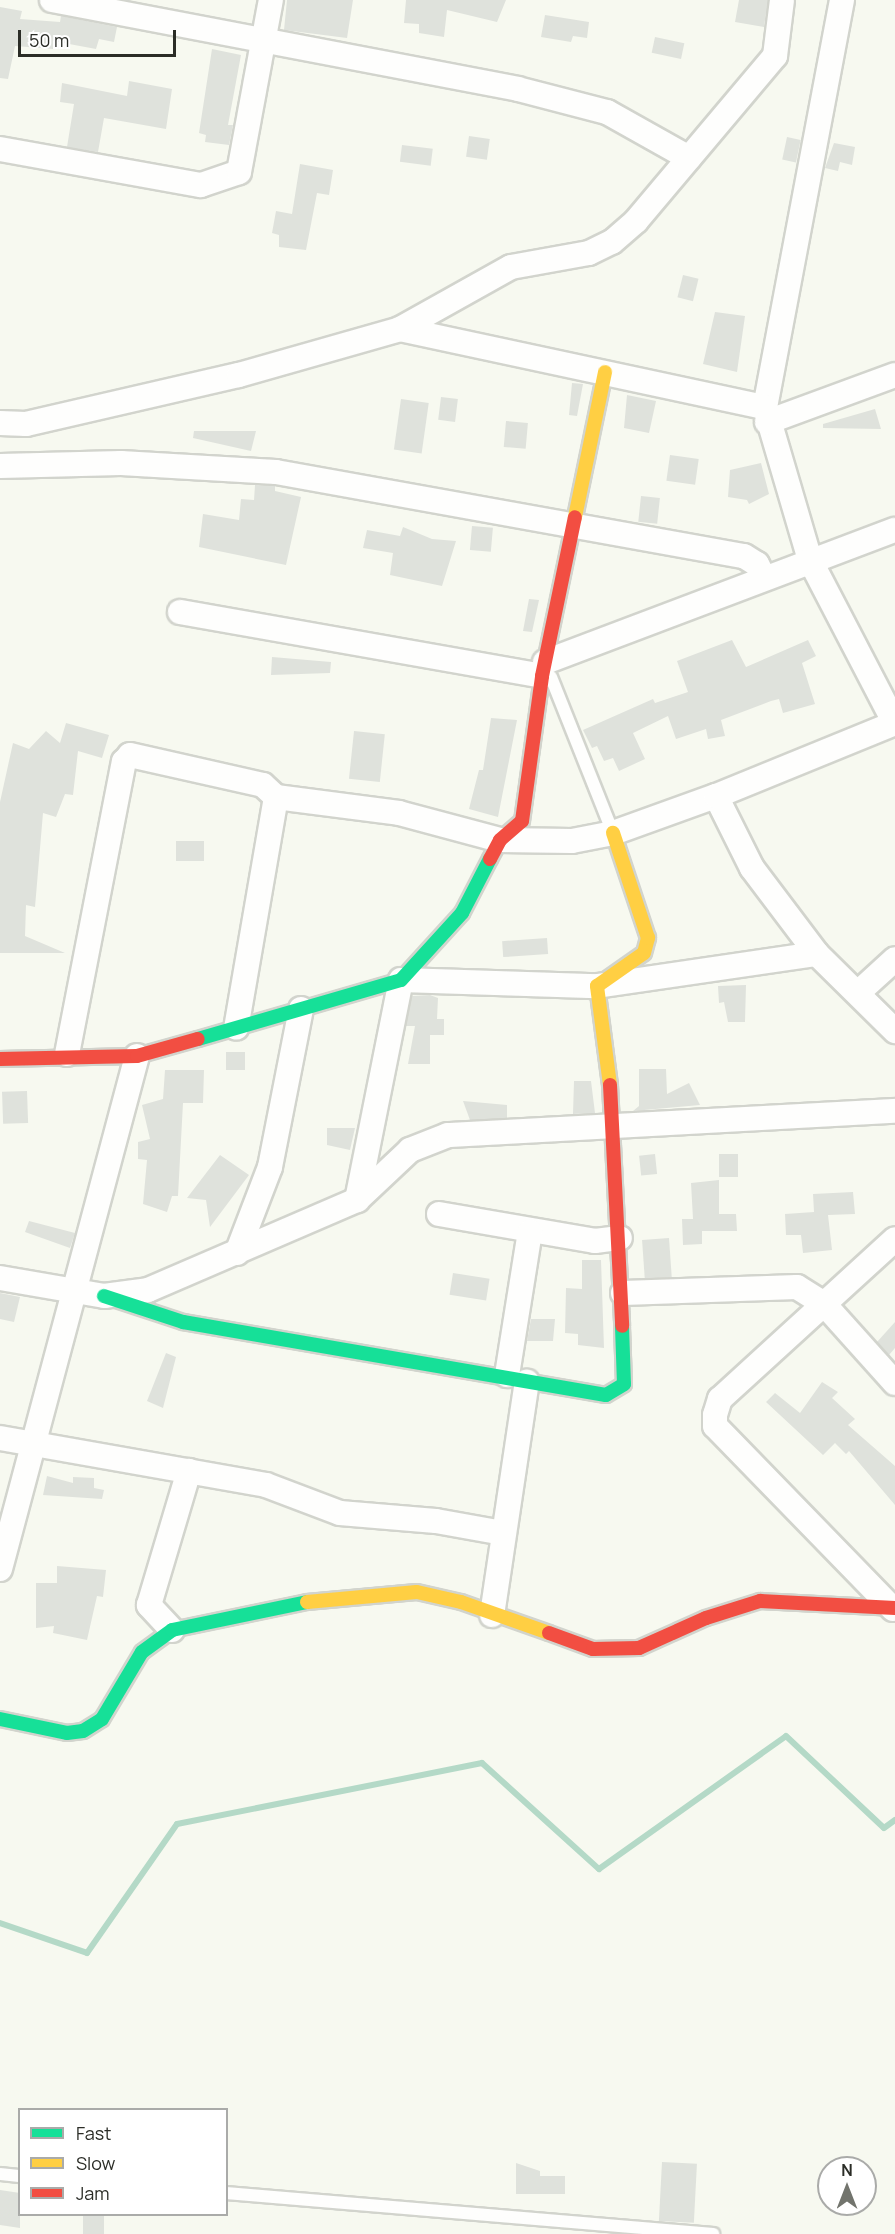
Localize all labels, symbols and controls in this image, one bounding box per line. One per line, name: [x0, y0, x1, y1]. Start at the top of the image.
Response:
scale bar: [21, 18, 178, 56]
text: 50 m: [29, 28, 69, 52]
legend: [18, 2108, 228, 2216]
text: Fast: [76, 2121, 111, 2145]
text: Slow: [76, 2151, 115, 2175]
north arrow: [817, 2156, 877, 2216]
text: N: [841, 2159, 853, 2181]
text: Jam: [76, 2181, 110, 2205]

